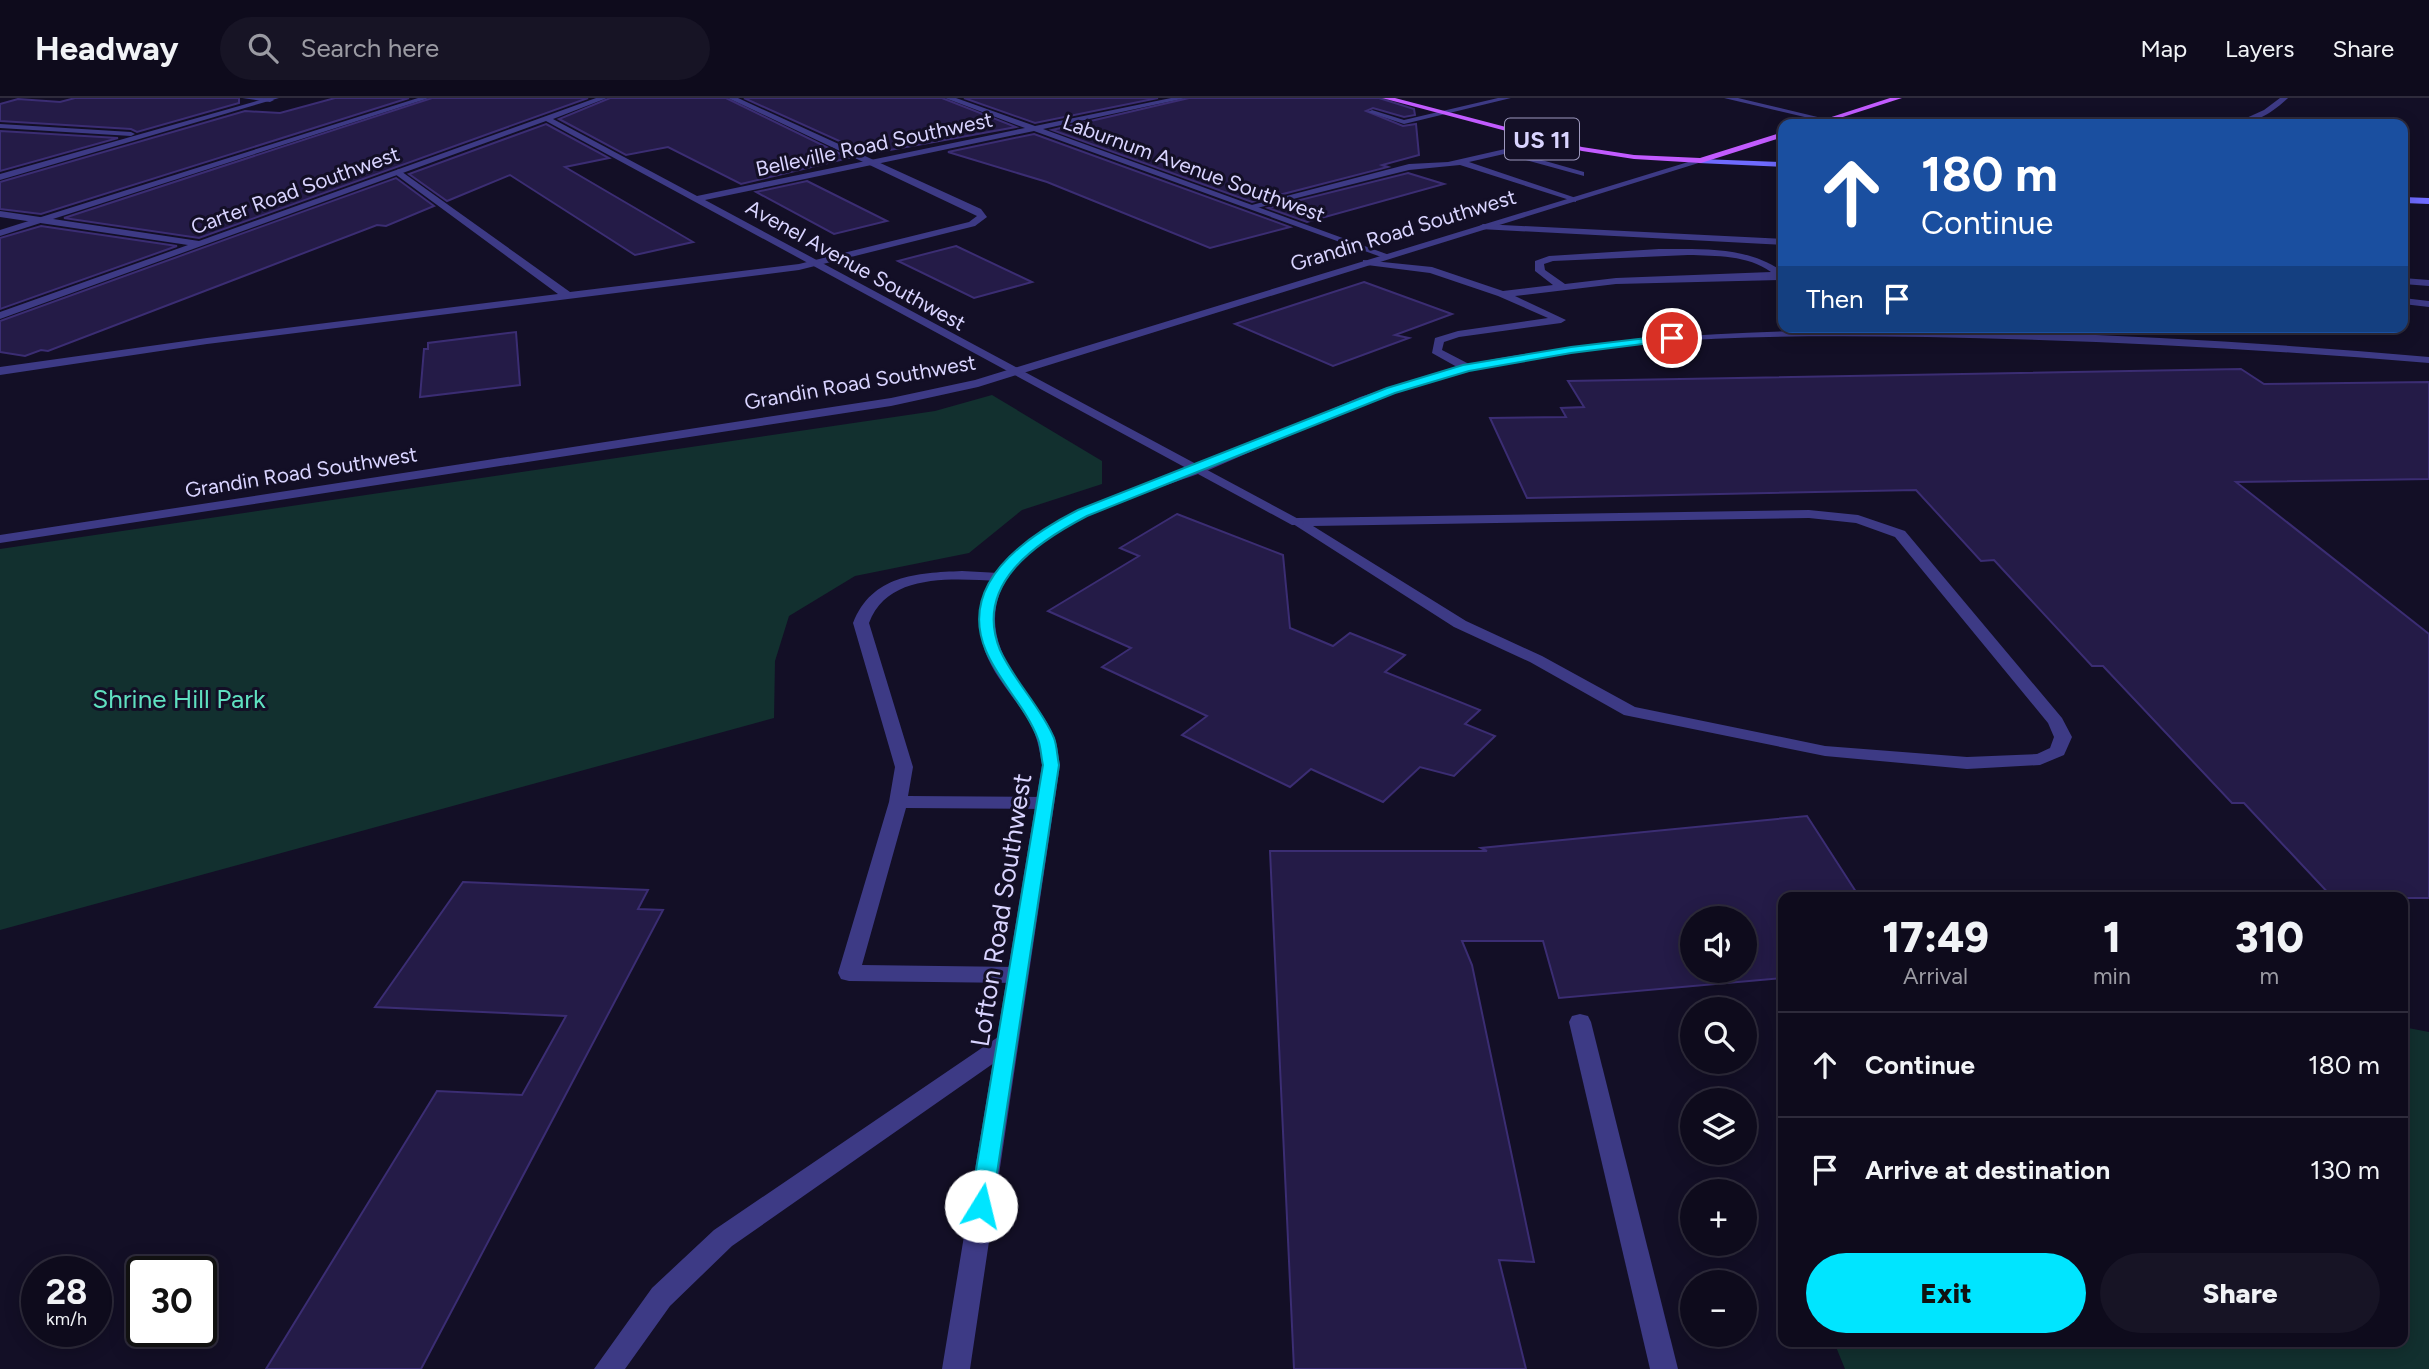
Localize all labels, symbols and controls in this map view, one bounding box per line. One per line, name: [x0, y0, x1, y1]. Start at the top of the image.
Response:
search box: [220, 17, 710, 80]
text: Headway: [35, 29, 178, 68]
icon: search: [244, 29, 282, 67]
text: Search here: [300, 32, 439, 64]
text: Map: [2140, 34, 2187, 63]
text: Layers: [2225, 34, 2294, 63]
text: Share: [2332, 34, 2394, 63]
street label: Belleville Road Southwest: [753, 107, 995, 181]
street label: Laburnum Avenue Southwest: [1060, 109, 1329, 227]
road number: US 11: [1505, 118, 1579, 159]
street label: Carter Road Southwest: [187, 141, 403, 239]
text: 180 m: [1921, 144, 2058, 203]
icon: ahead: [1806, 147, 1897, 238]
street label: Grandin Road Southwest: [1287, 184, 1519, 276]
street label: Avenel Avenue Southwest: [742, 194, 970, 336]
text: Continue: [1921, 204, 2053, 242]
icon: arrive: [1878, 280, 1916, 318]
text: Then: [1806, 283, 1864, 315]
pin: [1642, 308, 1702, 368]
icon: arrive: [1653, 319, 1691, 357]
street label: Grandin Road Southwest: [742, 349, 978, 415]
street label: Grandin Road Southwest: [183, 441, 419, 503]
park label: Shrine Hill Park: [92, 683, 266, 715]
street label: Lofton Road Southwest: [964, 771, 1038, 1049]
map controls: [1680, 906, 1757, 1347]
button: sound: [1680, 906, 1757, 983]
text: 17:49: [1882, 912, 1989, 963]
text: 1: [2103, 912, 2121, 963]
text: 310: [2235, 912, 2304, 963]
text: Arrival: [1903, 962, 1968, 990]
text: min: [2093, 962, 2131, 990]
text: m: [2260, 962, 2279, 990]
button: search: [1680, 997, 1757, 1074]
icon: ahead: [1806, 1046, 1844, 1084]
text: Continue: [1865, 1049, 1975, 1081]
text: 180 m: [2308, 1049, 2380, 1081]
button: layers: [1680, 1088, 1757, 1165]
icon: arrive: [1806, 1151, 1844, 1189]
text: Arrive at destination: [1865, 1154, 2110, 1186]
text: 130 m: [2310, 1154, 2380, 1186]
position arrow: [944, 1169, 1018, 1243]
button: +: [1680, 1179, 1757, 1256]
button: Exit: [1806, 1253, 2086, 1333]
button: Share: [2100, 1253, 2380, 1333]
speed limit sign: 30: [126, 1256, 217, 1347]
button: −: [1680, 1270, 1757, 1347]
text: 28: [46, 1271, 87, 1313]
text: km/h: [46, 1308, 87, 1330]

